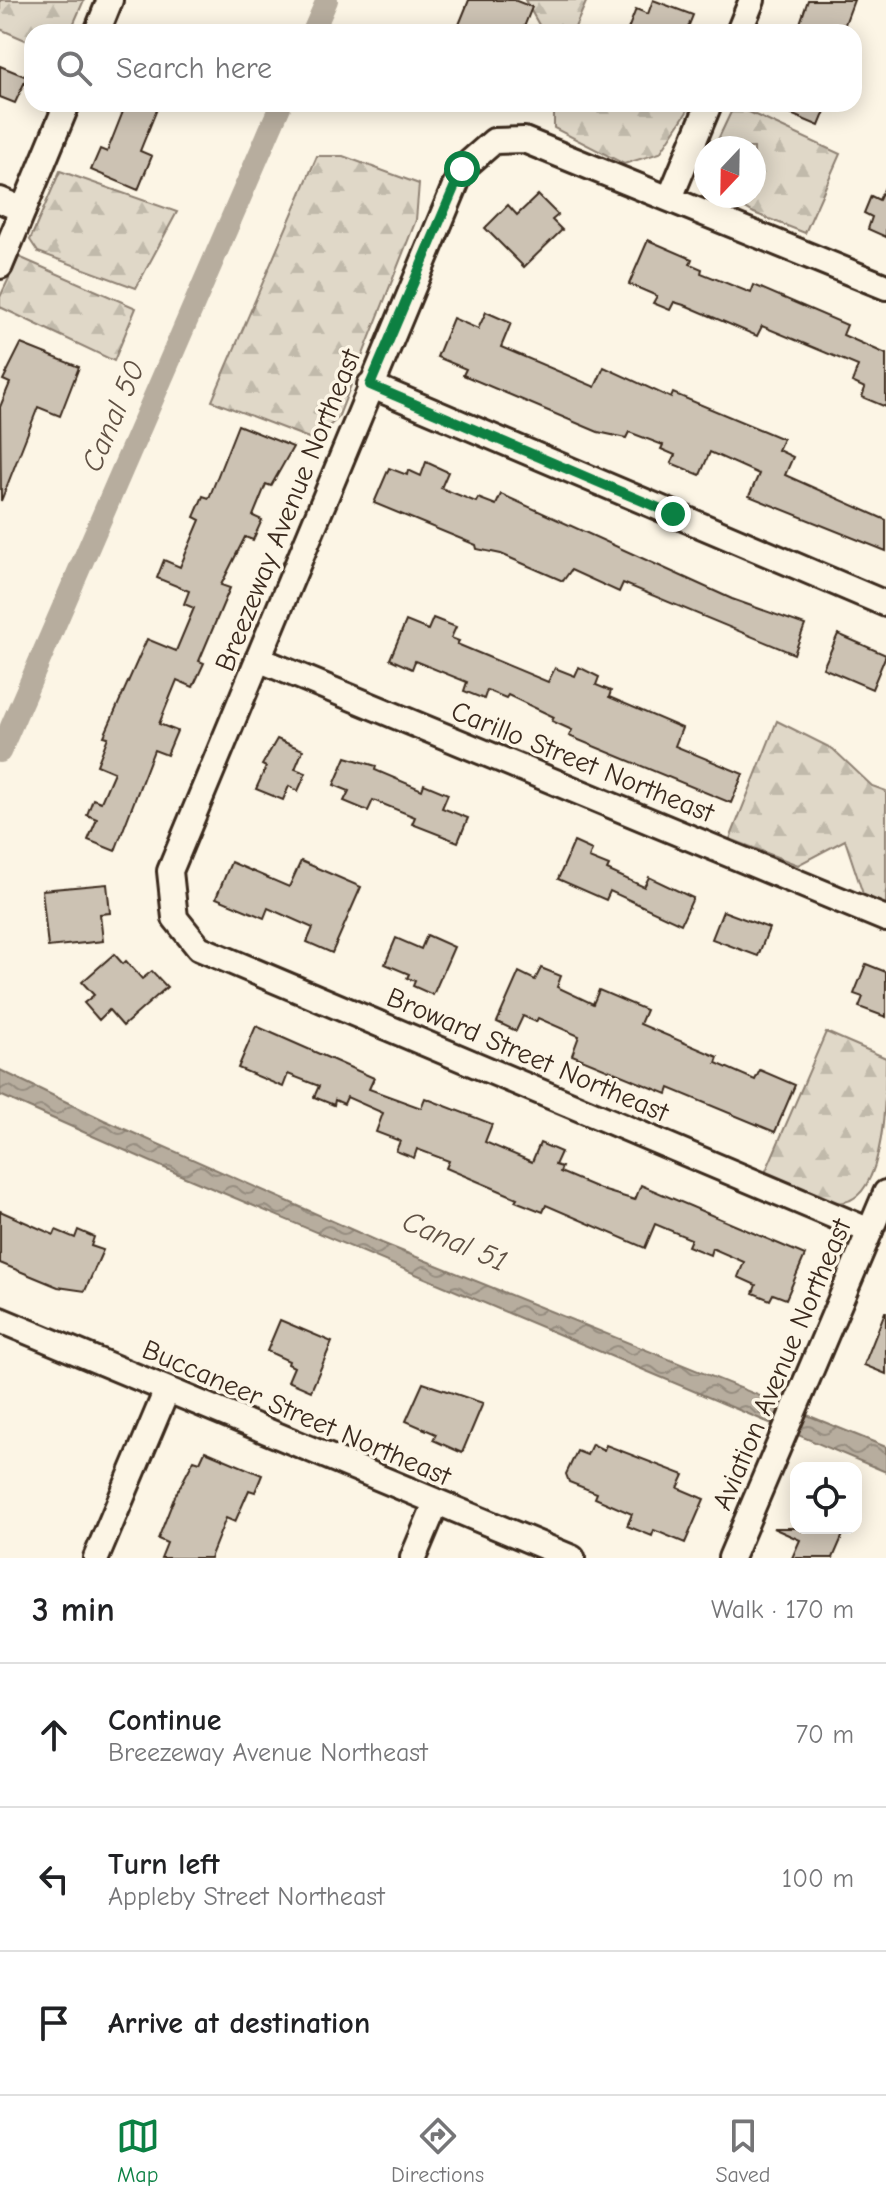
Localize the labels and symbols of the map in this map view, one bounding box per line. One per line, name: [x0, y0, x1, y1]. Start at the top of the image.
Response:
north arrow: [694, 136, 766, 208]
route start: [444, 151, 480, 187]
street label: Breezeway Avenue Northeast: [209, 344, 368, 676]
water label: Canal 50: [74, 355, 152, 477]
route end: [655, 496, 691, 532]
street label: Carillo Street Northeast: [447, 695, 720, 830]
street label: Broward Street Northeast: [382, 981, 674, 1129]
water label: Canal 51: [397, 1204, 513, 1279]
street label: Aviation Avenue Northeast: [706, 1213, 858, 1515]
street label: Buccaneer Street Northeast: [138, 1333, 457, 1493]

